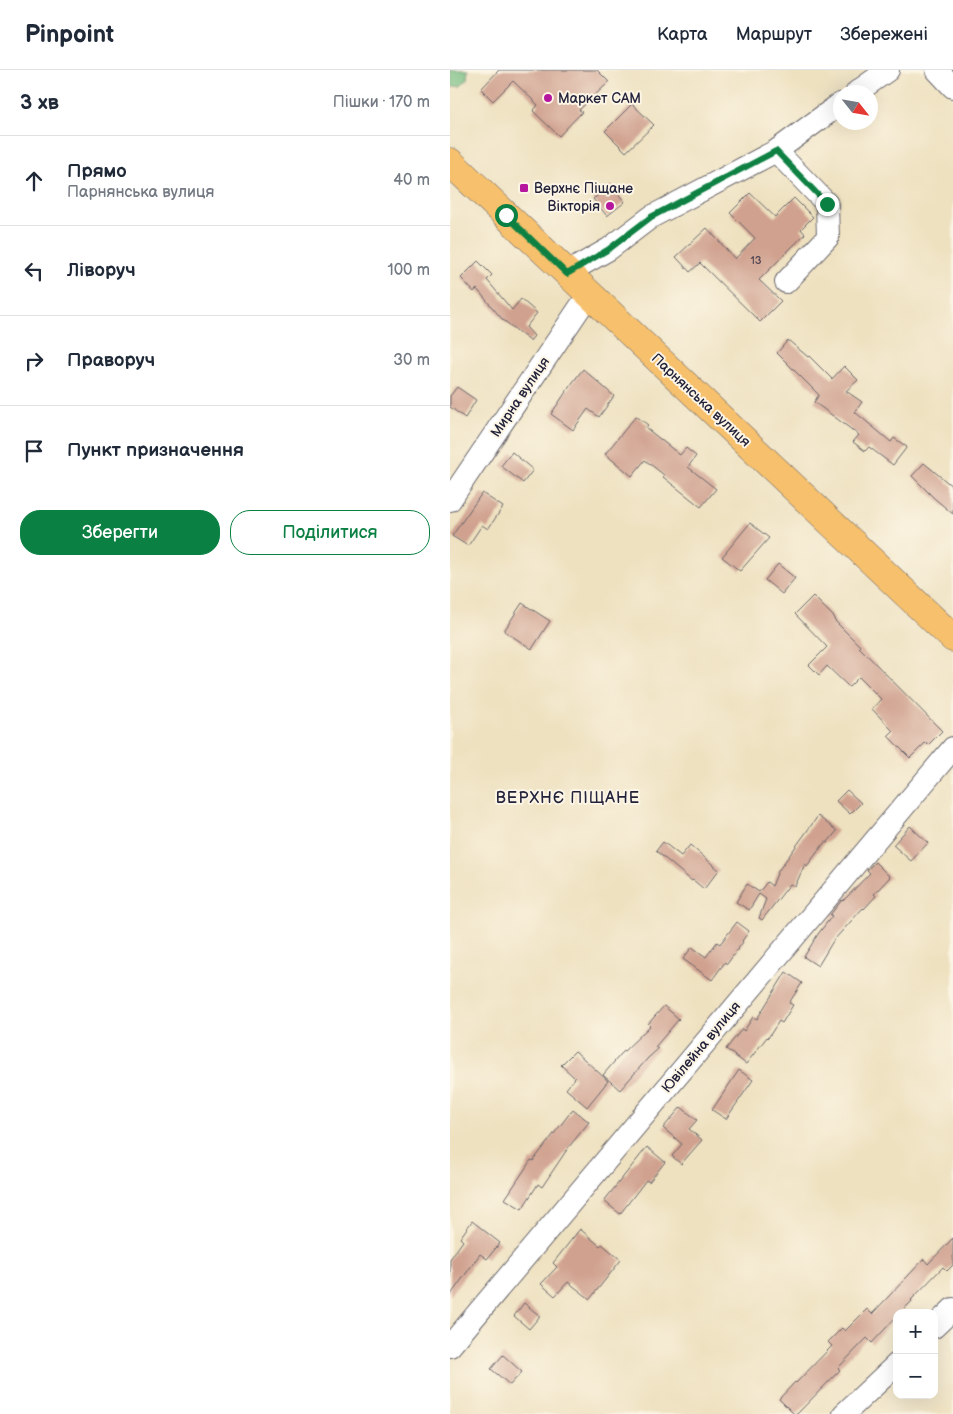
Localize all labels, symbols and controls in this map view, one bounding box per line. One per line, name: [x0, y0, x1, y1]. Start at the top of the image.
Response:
text: Pinpoint: [25, 20, 114, 49]
text: Карта: [657, 24, 708, 45]
text: Маршрут: [736, 24, 812, 45]
text: Збережені: [840, 24, 928, 45]
north arrow: [833, 85, 878, 130]
text: 3 хв: [20, 90, 59, 115]
place label: Маркет САМ: [558, 90, 641, 107]
marker: Маркет САМ: [542, 92, 554, 104]
text: Пішки · 170 m: [333, 93, 430, 112]
text: Прямо: [67, 160, 127, 183]
icon: ahead: [20, 167, 48, 195]
text: 40 m: [393, 171, 430, 190]
place label: Верхнє Піщане: [534, 180, 633, 197]
marker: Верхнє Піщане: [518, 182, 530, 194]
text: Парнянська вулиця: [67, 183, 214, 202]
route end: [816, 193, 839, 216]
place label: Вікторія: [548, 198, 600, 215]
marker: Вікторія: [604, 200, 616, 212]
route start: [495, 204, 518, 227]
house number: 13: [750, 254, 762, 267]
icon: left: [20, 257, 48, 285]
text: Ліворуч: [67, 259, 136, 282]
text: 100 m: [387, 261, 430, 280]
icon: right: [20, 347, 48, 375]
text: Праворуч: [67, 349, 155, 372]
street label: Парнянська вулиця: [648, 350, 754, 450]
text: 30 m: [393, 351, 430, 370]
street label: Мирна вулиця: [487, 354, 553, 440]
icon: arrive: [20, 437, 48, 465]
text: Пункт призначення: [67, 439, 244, 462]
button: Зберегти: [20, 510, 220, 555]
button: Поділитися: [230, 510, 430, 555]
district label: ВЕРХНЄ ПІЩАНЕ: [496, 789, 640, 808]
street label: Ювілейна вулиця: [658, 998, 744, 1096]
map controls: [893, 1309, 938, 1399]
button: +: [893, 1309, 938, 1354]
button: −: [893, 1354, 938, 1399]

